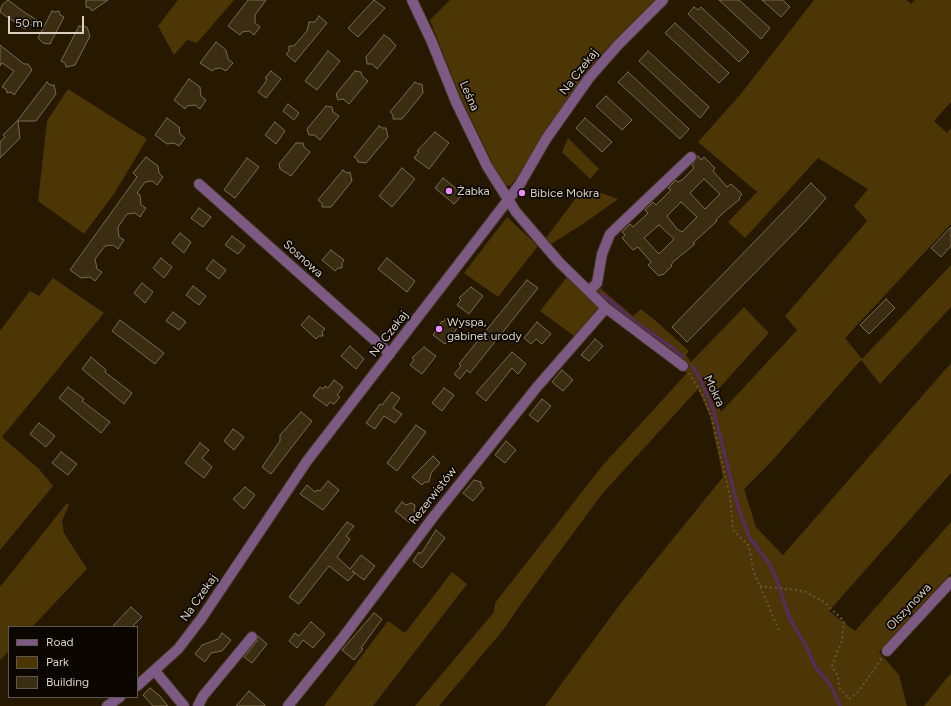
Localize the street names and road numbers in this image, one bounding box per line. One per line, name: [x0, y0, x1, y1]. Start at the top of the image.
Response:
street label: Na Czekaj: [557, 46, 601, 98]
street label: Leśna: [456, 79, 482, 113]
street label: Sosnowa: [280, 237, 326, 281]
street label: Na Czekaj: [367, 308, 411, 360]
street label: Mokra: [700, 373, 728, 409]
street label: Rezerwistów: [406, 464, 460, 528]
street label: Na Czekaj: [177, 572, 221, 624]
street label: Olszynowa: [884, 581, 934, 633]

